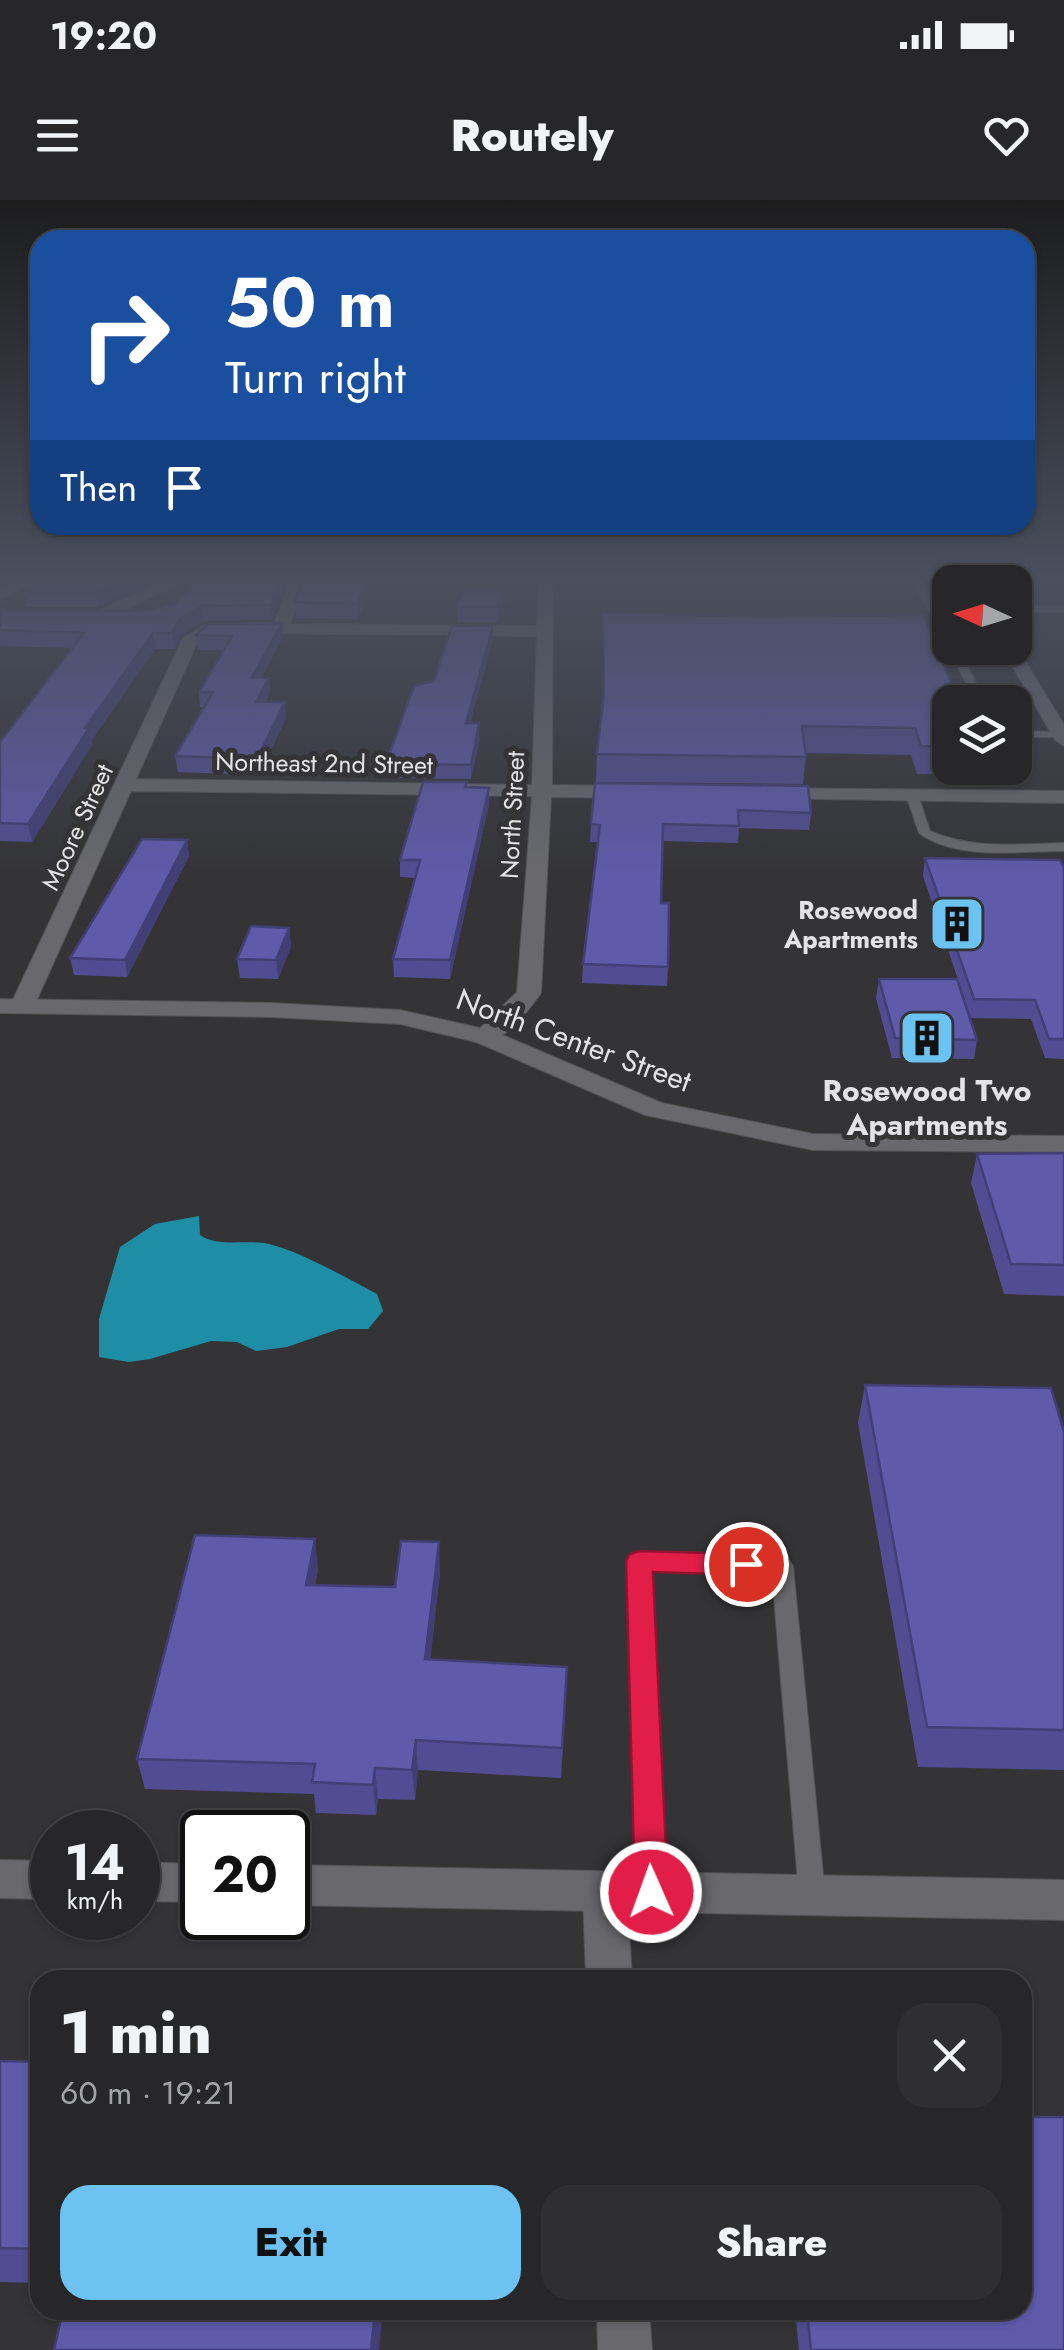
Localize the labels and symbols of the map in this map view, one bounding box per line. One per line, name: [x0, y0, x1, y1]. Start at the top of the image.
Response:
north arrow: [932, 565, 1032, 665]
street label: Northeast 2nd Street: [215, 743, 433, 783]
street label: North Street: [491, 750, 533, 880]
street label: Moore Street: [32, 758, 122, 896]
place label: Rosewood Apartments: [783, 892, 918, 957]
building icon: Rosewood Apartments: [927, 894, 987, 954]
street label: North Center Street: [451, 978, 698, 1103]
building icon: Rosewood Two Apartments: [897, 1008, 957, 1068]
place label: Rosewood Two Apartments: [823, 1069, 1031, 1146]
pin: [704, 1522, 789, 1607]
speed limit sign: 20: [180, 1810, 310, 1940]
position arrow: [599, 1840, 703, 1944]

